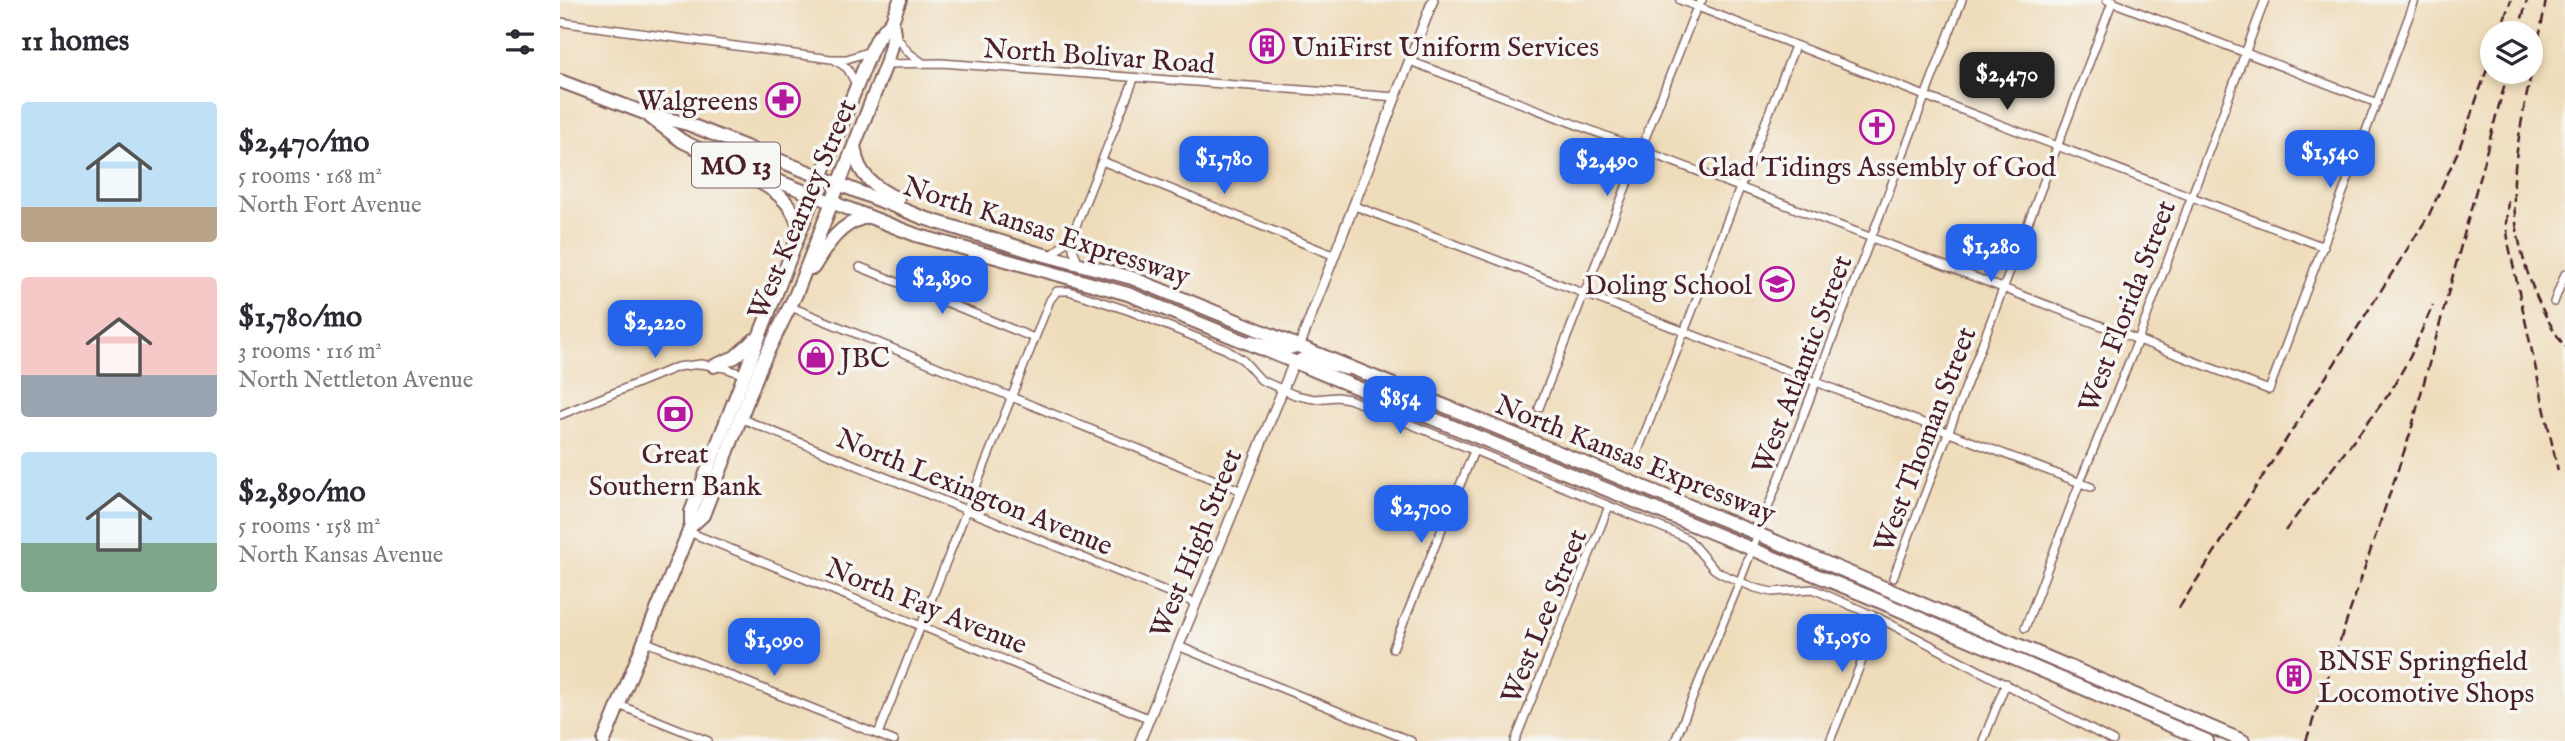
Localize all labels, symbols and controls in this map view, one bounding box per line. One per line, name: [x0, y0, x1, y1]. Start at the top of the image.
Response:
map controls: [2480, 21, 2543, 84]
button: layers: [2480, 21, 2543, 84]
text: 11 homes: [21, 23, 129, 61]
icon: filters: [501, 23, 539, 61]
building icon: UniFirst Uniform Services: [1248, 27, 1286, 65]
place label: UniFirst Uniform Services: [1292, 31, 1599, 66]
street label: North Bolivar Road: [982, 32, 1216, 83]
pin: $2,470: [1950, 52, 2064, 112]
text: $2,470: [1976, 60, 2038, 89]
pharmacy icon: Walgreens: [764, 81, 802, 119]
place label: Walgreens: [637, 85, 758, 120]
street label: West Kearney Street: [741, 94, 866, 326]
church icon: Glad Tidings Assembly of God: [1858, 108, 1896, 146]
text: $2,470/mo: [238, 124, 369, 162]
icon: home: [77, 130, 161, 214]
pin: $1,540: [2273, 130, 2387, 190]
pin: $1,780: [1167, 136, 1281, 196]
pin: $2,490: [1550, 138, 1664, 198]
text: $1,540: [2301, 138, 2359, 167]
road number: MO 13: [692, 142, 780, 188]
text: $1,780: [1195, 144, 1253, 173]
text: $2,490: [1576, 146, 1638, 175]
place label: Glad Tidings Assembly of God: [1698, 151, 2056, 186]
text: 5 rooms · 168 m²: [238, 162, 382, 191]
street label: North Kansas Expressway: [898, 169, 1194, 295]
text: North Fort Avenue: [238, 191, 422, 220]
street label: West Florida Street: [2072, 196, 2185, 418]
pin: $1,280: [1934, 224, 2048, 284]
text: $1,280: [1962, 232, 2020, 261]
street label: West Atlantic Street: [1746, 250, 1861, 479]
pin: $2,890: [885, 256, 999, 316]
text: $2,890: [912, 264, 972, 293]
school or university icon: Doling School: [1758, 265, 1796, 303]
place label: Doling School: [1584, 269, 1752, 304]
text: $1,780/mo: [238, 299, 362, 337]
pin: $2,220: [598, 300, 712, 360]
icon: home: [77, 305, 161, 389]
text: $2,220: [624, 308, 686, 337]
street label: West Thoman Street: [1867, 322, 1986, 557]
text: 3 rooms · 116 m²: [238, 337, 382, 366]
shop icon: JBC: [797, 338, 835, 376]
place label: JBC: [837, 342, 890, 377]
text: North Nettleton Avenue: [238, 366, 473, 395]
pin: $854: [1359, 376, 1441, 436]
text: $854: [1379, 384, 1421, 413]
street label: North Kansas Expressway: [1490, 388, 1781, 533]
bank icon: Great Southern Bank: [656, 395, 694, 433]
street label: North Lexington Avenue: [831, 422, 1117, 565]
place label: Great Southern Bank: [589, 438, 763, 505]
street label: West High Street: [1143, 444, 1251, 644]
text: $2,890/mo: [238, 474, 366, 512]
icon: home: [77, 480, 161, 564]
pin: $2,700: [1364, 486, 1478, 545]
text: $2,700: [1390, 493, 1452, 522]
text: 5 rooms · 158 m²: [238, 512, 381, 541]
street label: West Lee Street: [1494, 524, 1596, 709]
text: North Kansas Avenue: [238, 541, 443, 570]
street label: North Fay Avenue: [820, 551, 1032, 664]
pin: $1,050: [1785, 614, 1899, 674]
pin: $1,090: [717, 618, 831, 678]
text: $1,050: [1813, 622, 1871, 651]
text: $1,090: [744, 626, 804, 655]
place label: BNSF Springfield Locomotive Shops: [2318, 645, 2534, 712]
building icon: BNSF Springfield Locomotive Shops: [2275, 657, 2313, 695]

